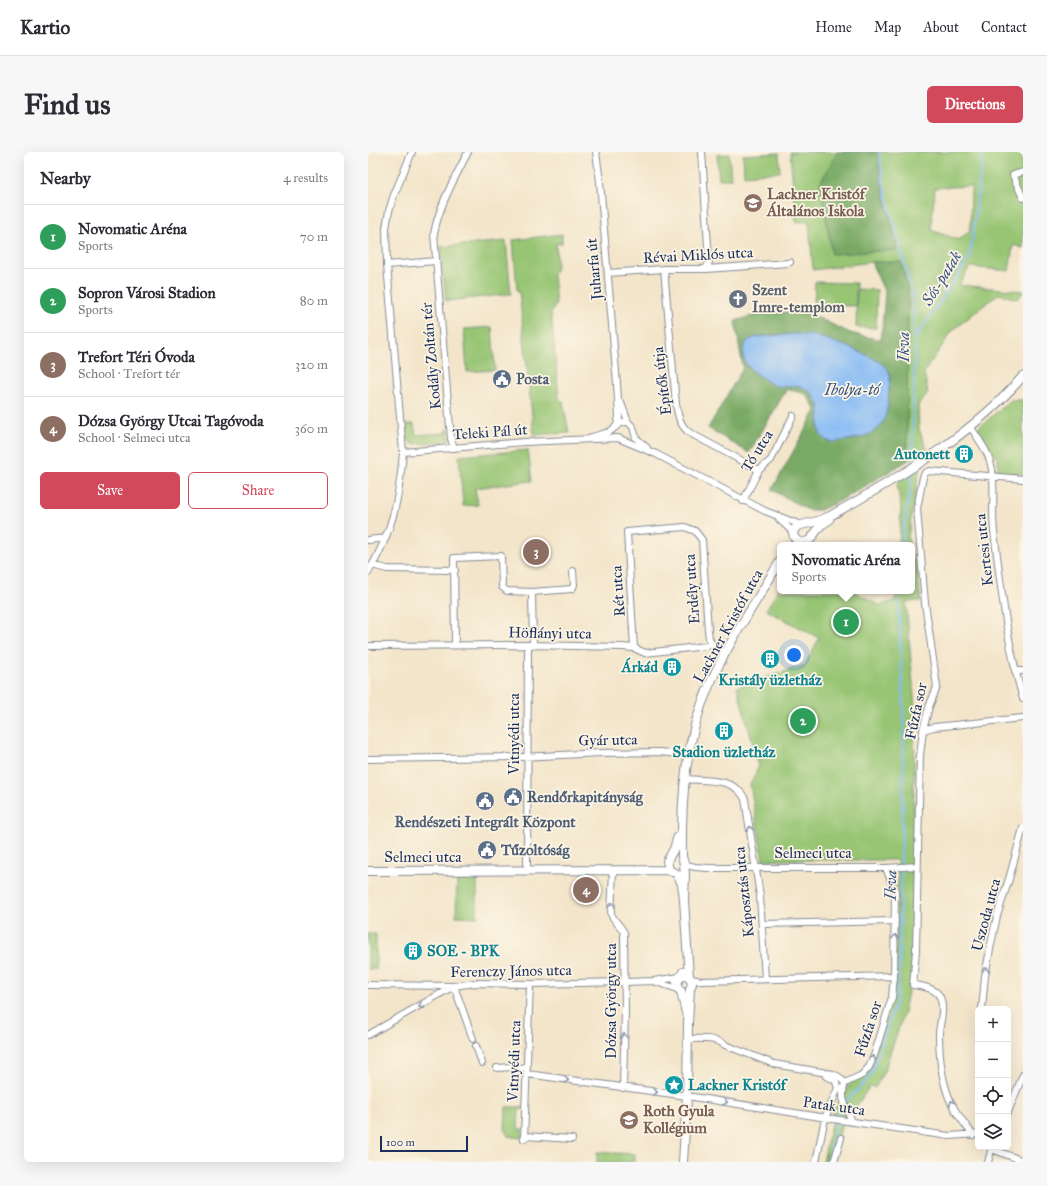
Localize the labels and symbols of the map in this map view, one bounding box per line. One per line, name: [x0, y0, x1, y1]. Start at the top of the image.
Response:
place label: Lackner Kristóf Általános Iskola: [766, 185, 868, 220]
school or university icon: Lackner Kristóf Általános Iskola: [742, 192, 764, 214]
street label: Juharfa út: [582, 237, 607, 303]
street label: Révai Miklós utca: [642, 243, 754, 267]
water label: Sós-patak: [917, 248, 966, 310]
place label: Szent Imre-templom: [752, 281, 845, 317]
church icon: Szent Imre-templom: [727, 288, 749, 310]
street label: Kodály Zoltán tér: [417, 301, 445, 410]
water label: Ikva: [894, 332, 913, 363]
street label: Építők útja: [648, 345, 675, 416]
public building icon: Posta: [491, 368, 513, 390]
place label: Posta: [516, 370, 550, 388]
water label: Ibolya-tó: [824, 380, 882, 399]
street label: Teleki Pál út: [452, 420, 529, 444]
street label: Tó utca: [737, 426, 777, 475]
building icon: Autonett: [953, 443, 975, 465]
place label: Autonett: [893, 445, 951, 463]
street label: Kertesi utca: [971, 512, 997, 587]
pin: 3: [523, 537, 549, 567]
street label: Erdély utca: [681, 553, 703, 625]
street label: Rét utca: [607, 564, 629, 617]
street label: Lackner Kristóf utca: [689, 566, 767, 686]
pin: 1: [833, 607, 859, 637]
street label: Höflányi utca: [508, 623, 593, 643]
your location: [784, 645, 804, 665]
building icon: Kristály üzletház: [759, 648, 781, 670]
building icon: Árkád: [661, 656, 683, 678]
place label: Árkád: [621, 657, 658, 676]
place label: Kristály üzletház: [718, 671, 822, 690]
street label: Fűzfa sor: [901, 680, 931, 741]
street label: Vitnyédi utca: [505, 693, 523, 776]
pin: 2: [790, 706, 816, 736]
building icon: Stadion üzletház: [713, 720, 735, 742]
street label: Gyár utca: [578, 730, 638, 750]
place label: Stadion üzletház: [673, 743, 776, 761]
public building icon: Rendőrkapitányság: [502, 786, 524, 808]
place label: Rendőrkapitányság: [527, 788, 644, 807]
public building icon: Rendészeti Integrált Központ: [474, 790, 496, 812]
place label: Rendészeti Integrált Központ: [394, 813, 576, 832]
one-way arrow: [746, 826, 755, 832]
public building icon: Tűzoltóság: [476, 839, 498, 861]
place label: Tűzoltóság: [500, 841, 570, 860]
street label: Selmeci utca: [774, 844, 852, 862]
street label: Káposztás utca: [730, 845, 758, 938]
street label: Selmeci utca: [384, 848, 462, 866]
water label: Ikva: [881, 869, 900, 901]
pin: 4: [573, 875, 599, 905]
street label: Uszoda utca: [968, 876, 1005, 953]
one-way arrow: [608, 902, 616, 908]
one-way arrow: [891, 934, 899, 940]
building icon: SOE - BPK: [402, 940, 424, 962]
place label: SOE - BPK: [427, 942, 501, 960]
street label: Dózsa György utca: [602, 942, 620, 1059]
street label: Ferenczy János utca: [450, 961, 573, 982]
one-way arrow: [981, 967, 989, 973]
street label: Fűzfa sor: [850, 998, 886, 1059]
one-way arrow: [418, 1001, 425, 1009]
street label: Vitnyédi utca: [504, 1019, 524, 1103]
one-way arrow: [620, 1033, 628, 1039]
one-way arrow: [868, 1055, 876, 1063]
place icon: Lackner Kristóf: [663, 1074, 685, 1096]
one-way arrow: [563, 1075, 569, 1084]
place label: Lackner Kristóf: [688, 1076, 789, 1094]
one-way arrow: [652, 1087, 658, 1096]
street label: Patak utca: [802, 1093, 867, 1119]
one-way arrow: [722, 1097, 729, 1106]
one-way arrow: [949, 1100, 957, 1107]
place label: Roth Gyula Kollégium: [643, 1102, 715, 1138]
school or university icon: Roth Gyula Kollégium: [618, 1109, 640, 1131]
scale bar: [380, 1134, 468, 1153]

